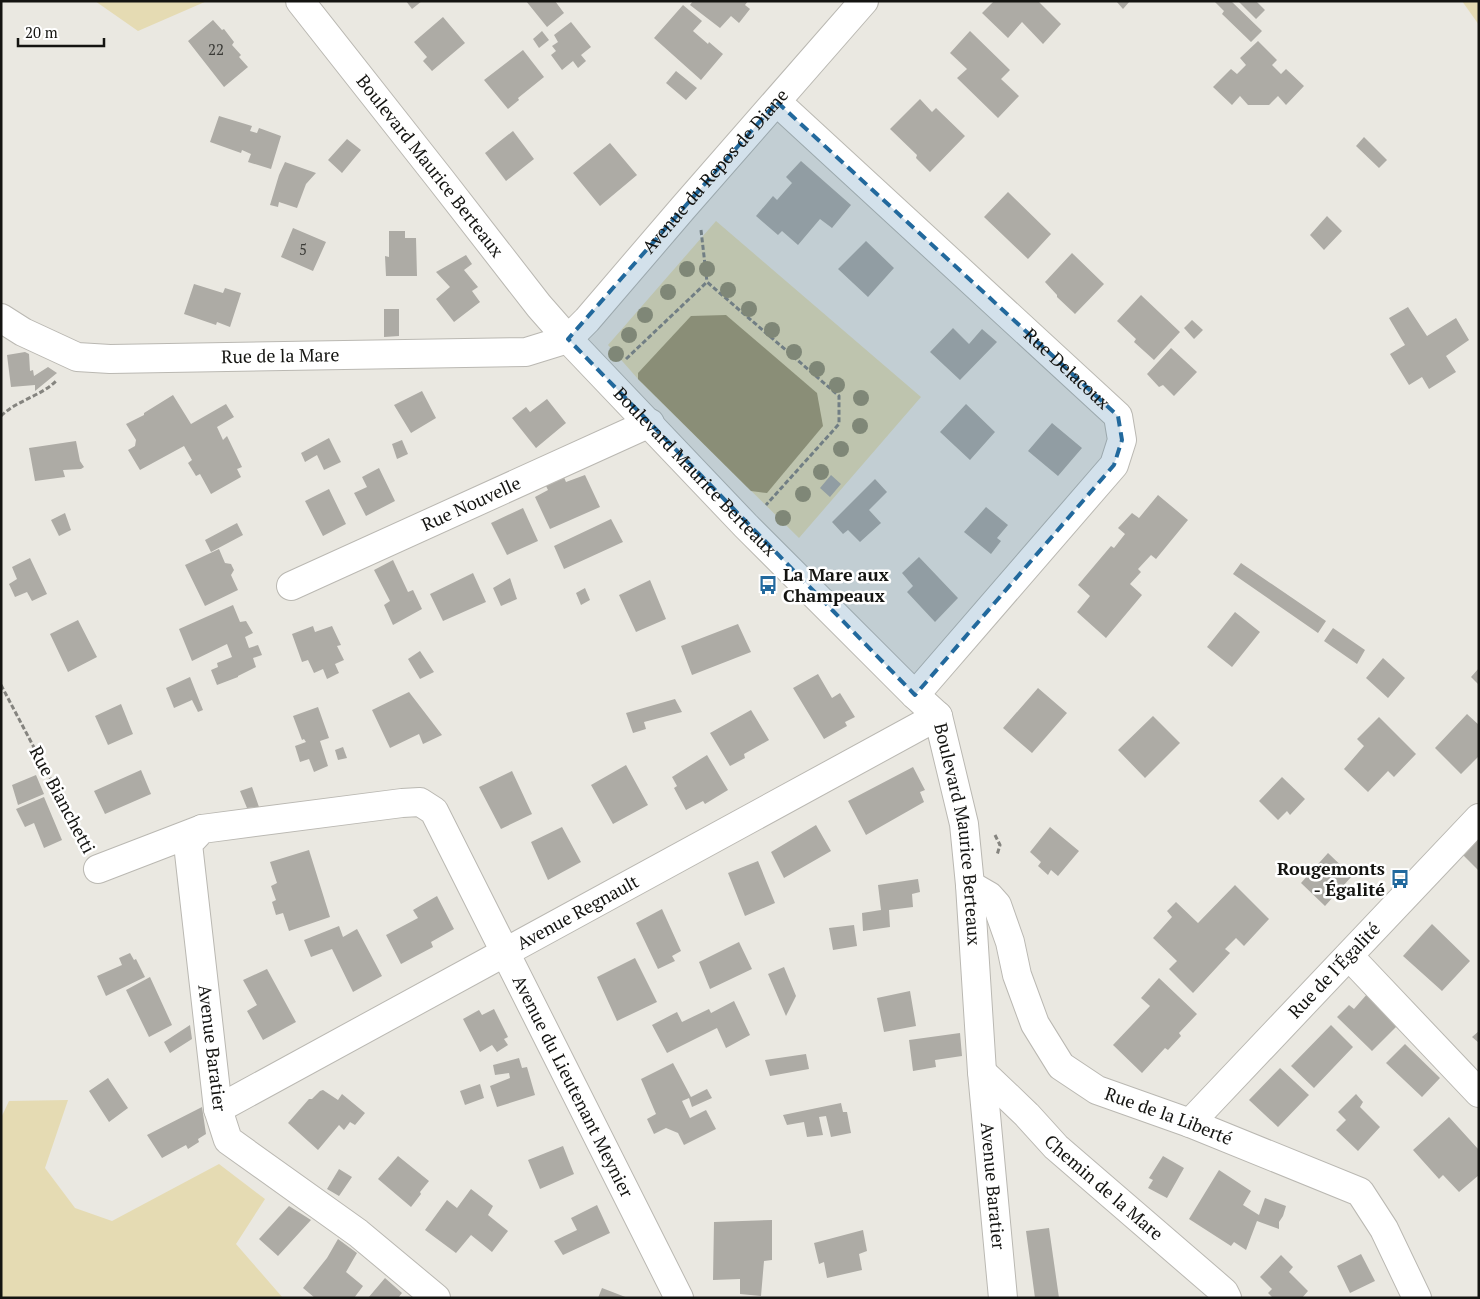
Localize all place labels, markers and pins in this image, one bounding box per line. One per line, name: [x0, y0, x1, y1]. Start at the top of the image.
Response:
place label: La Mare aux Champeaux: [783, 562, 889, 607]
bus stop icon: La Mare aux Champeaux: [757, 574, 779, 596]
place label: Rougemonts - Égalité: [1277, 856, 1385, 901]
bus stop icon: Rougemonts - Égalité: [1389, 868, 1411, 890]

